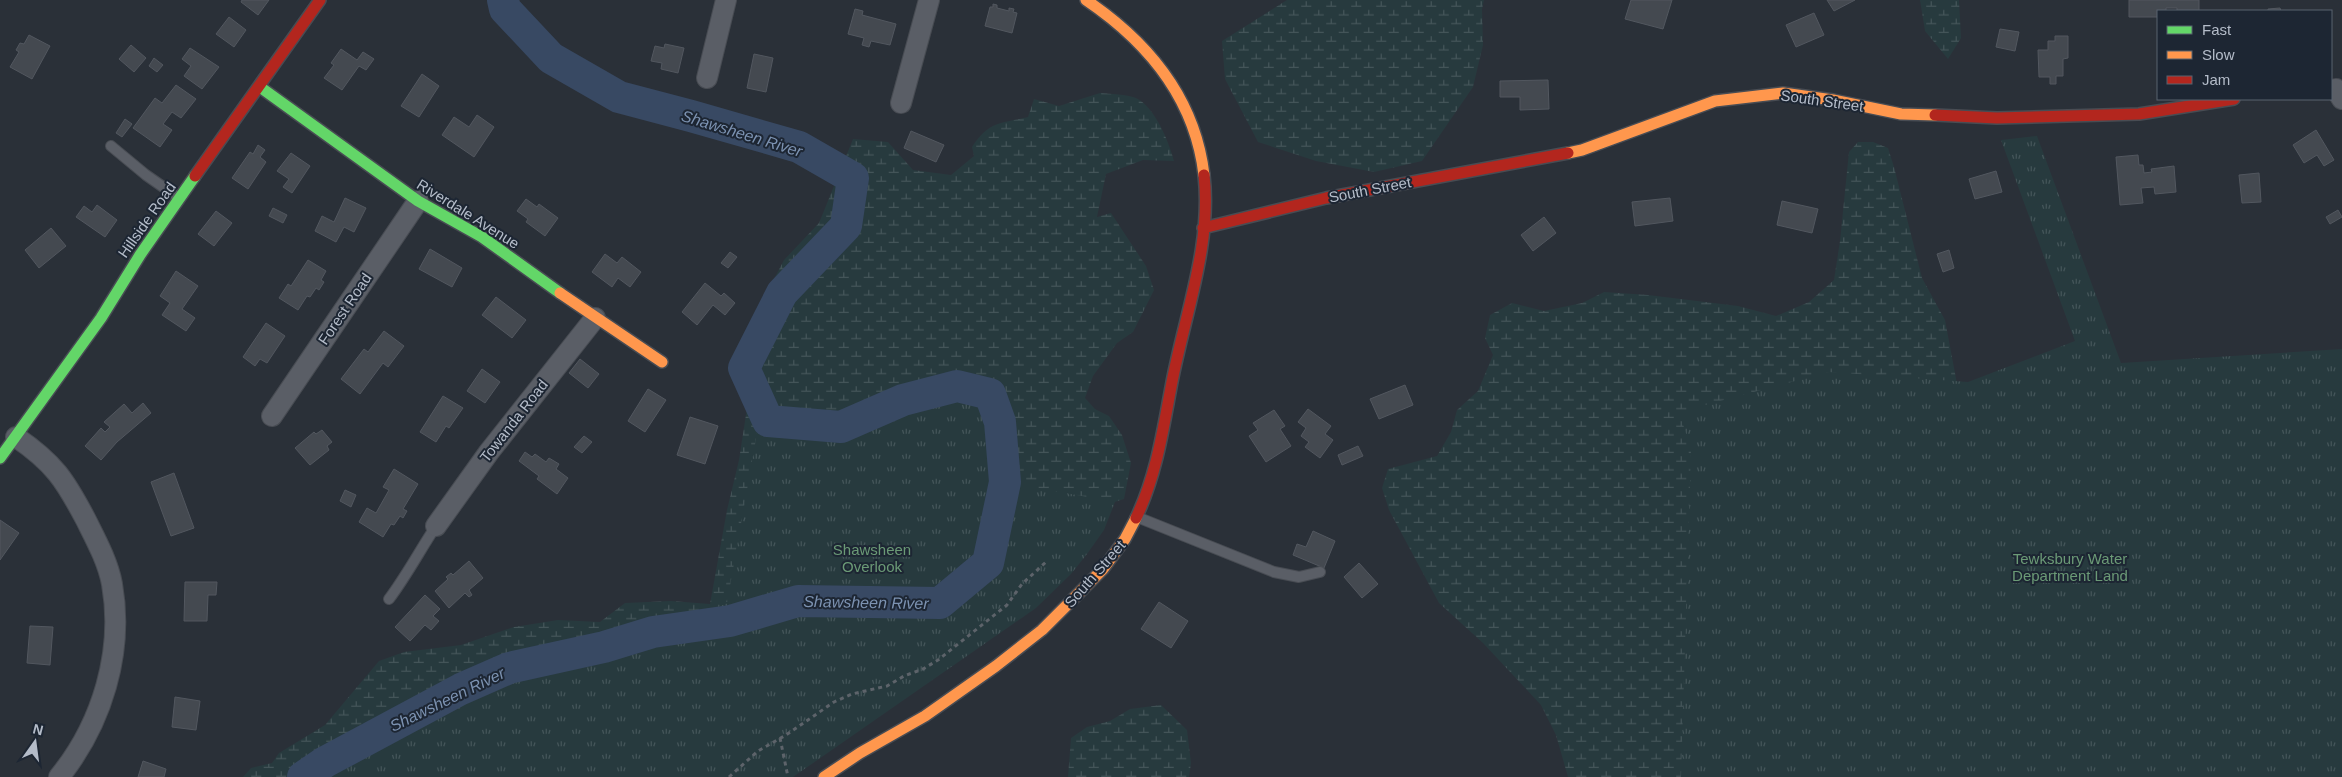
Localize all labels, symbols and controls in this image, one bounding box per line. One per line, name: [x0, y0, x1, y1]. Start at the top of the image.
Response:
legend: [2157, 10, 2332, 100]
text: Fast: [2202, 21, 2232, 38]
text: Slow: [2202, 46, 2235, 63]
text: Jam: [2202, 71, 2230, 88]
street label: South Street: [1780, 86, 1865, 115]
water label: Shawsheen River: [679, 107, 805, 160]
street label: South Street: [1327, 173, 1413, 206]
street label: Riverdale Avenue: [414, 175, 523, 252]
street label: Hillside Road: [114, 179, 179, 261]
street label: Forest Road: [314, 270, 375, 348]
street label: Towanda Road: [476, 376, 551, 465]
street label: South Street: [1061, 536, 1129, 611]
park label: Shawsheen Overlook: [833, 541, 911, 575]
park label: Tewksbury Water Department Land: [2012, 550, 2128, 584]
water label: Shawsheen River: [803, 593, 929, 612]
water label: Shawsheen River: [387, 664, 508, 735]
north arrow: [10, 717, 60, 767]
text: N: [31, 720, 45, 738]

